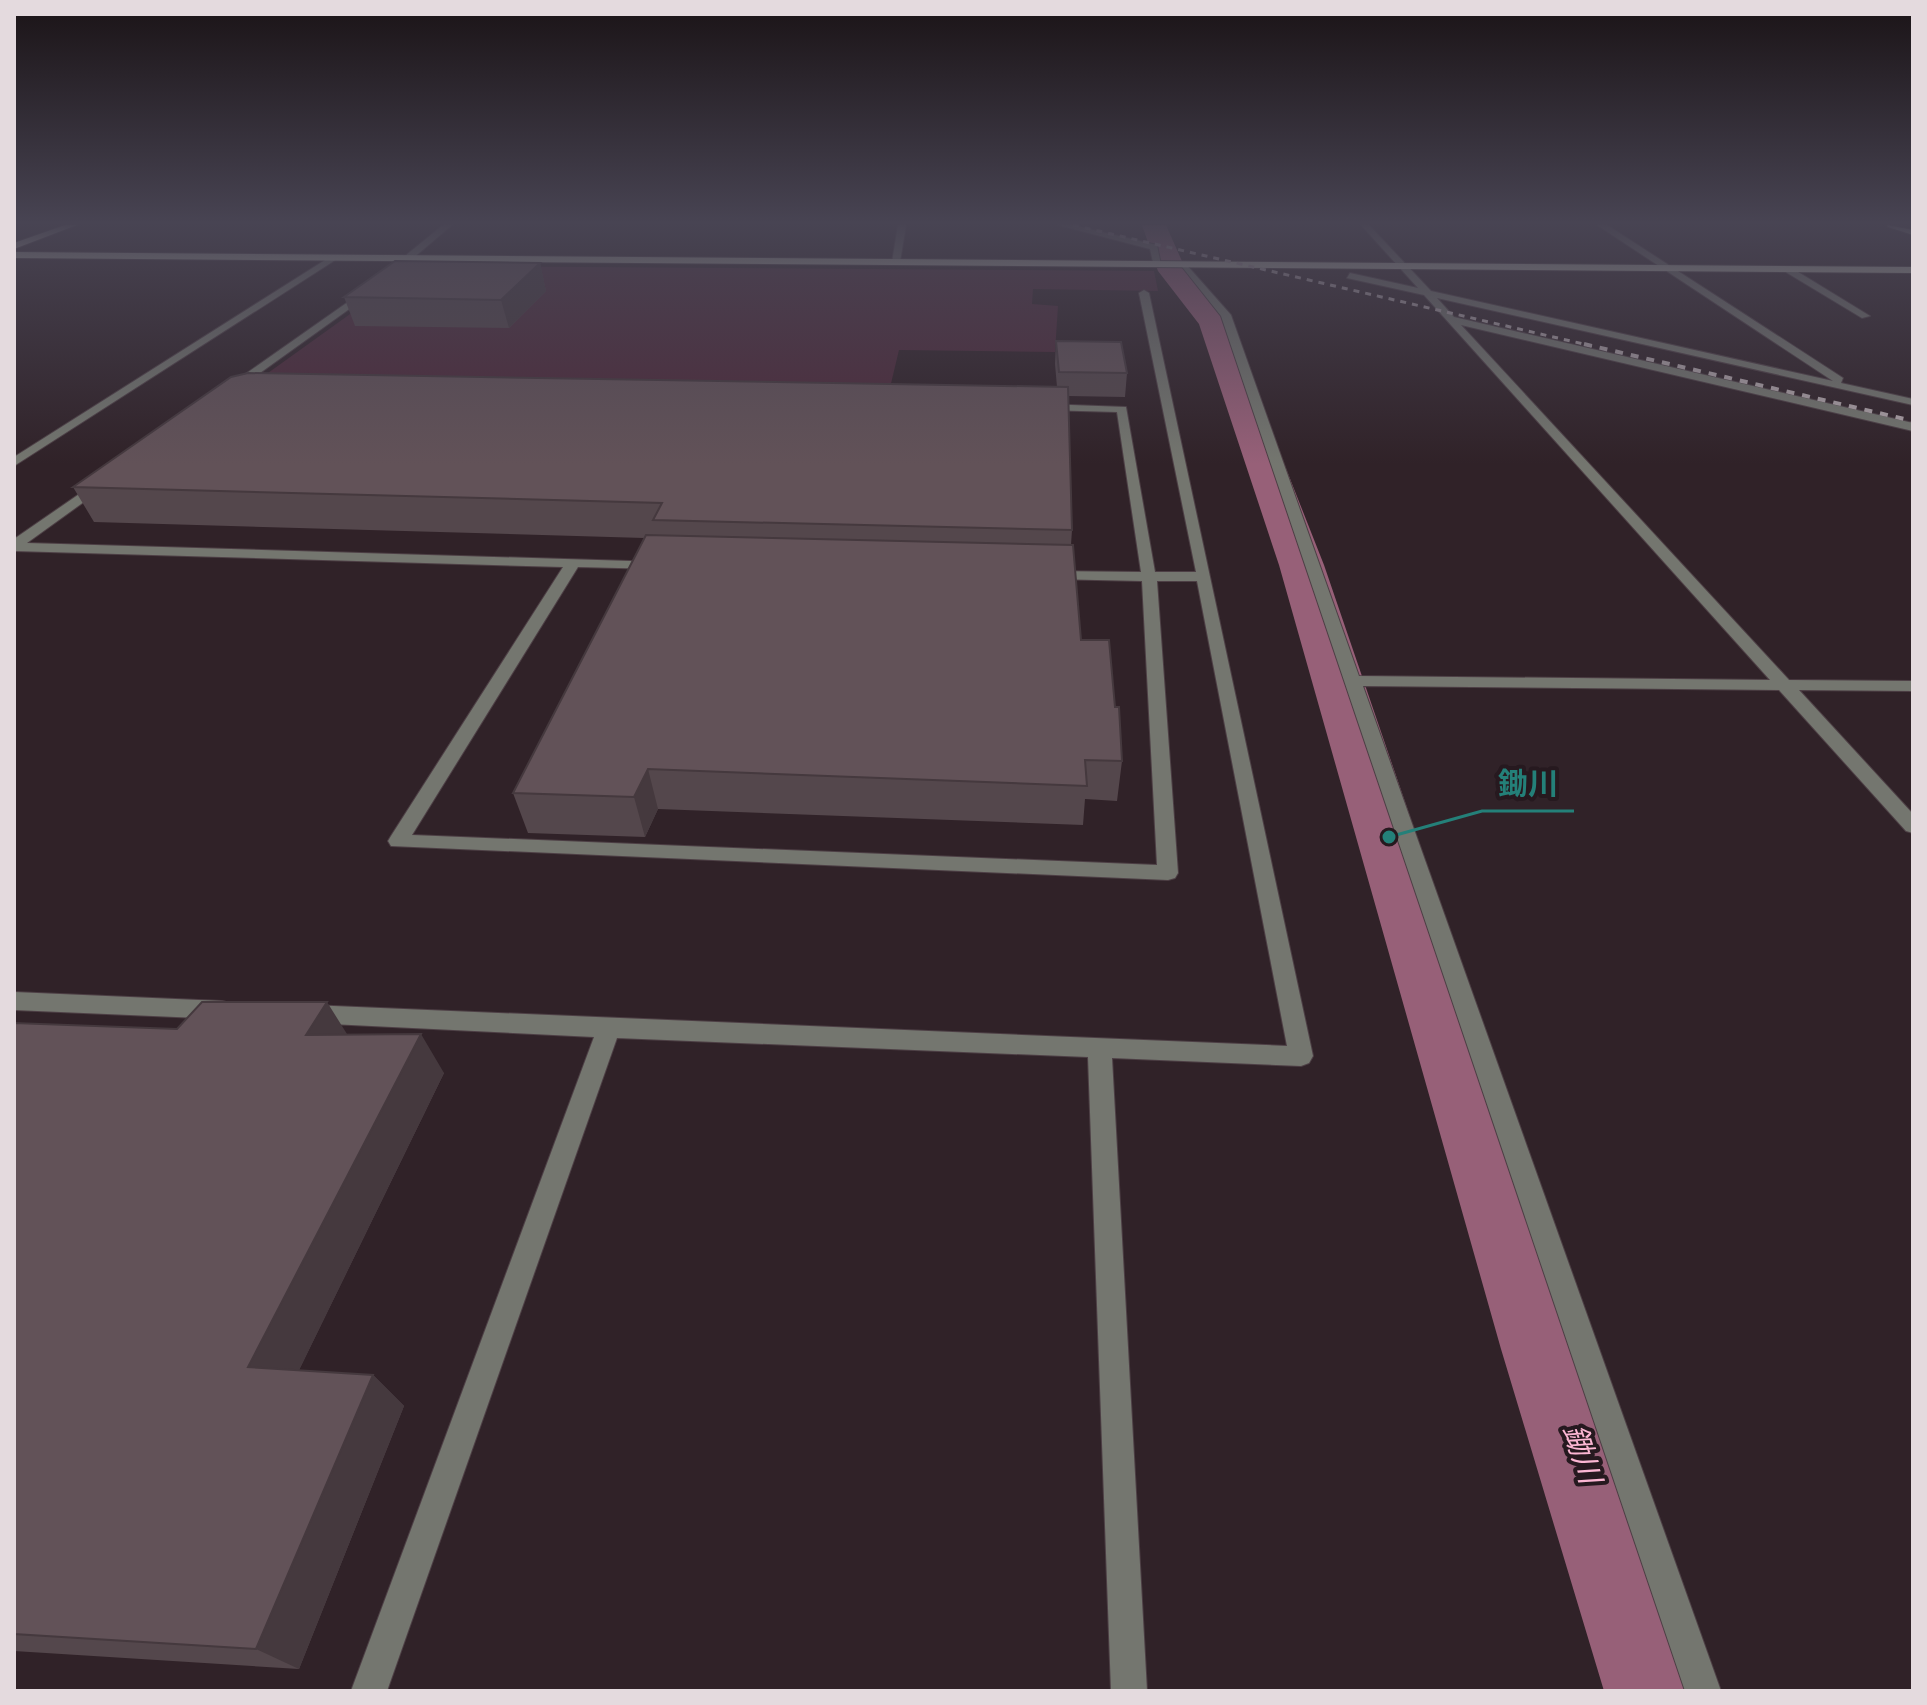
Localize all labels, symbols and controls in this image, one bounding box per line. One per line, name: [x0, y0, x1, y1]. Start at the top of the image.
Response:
callout: 鋤川: [1482, 757, 1574, 811]
text: 鋤川: [1498, 768, 1558, 800]
water label: 鋤川: [1558, 1421, 1607, 1490]

